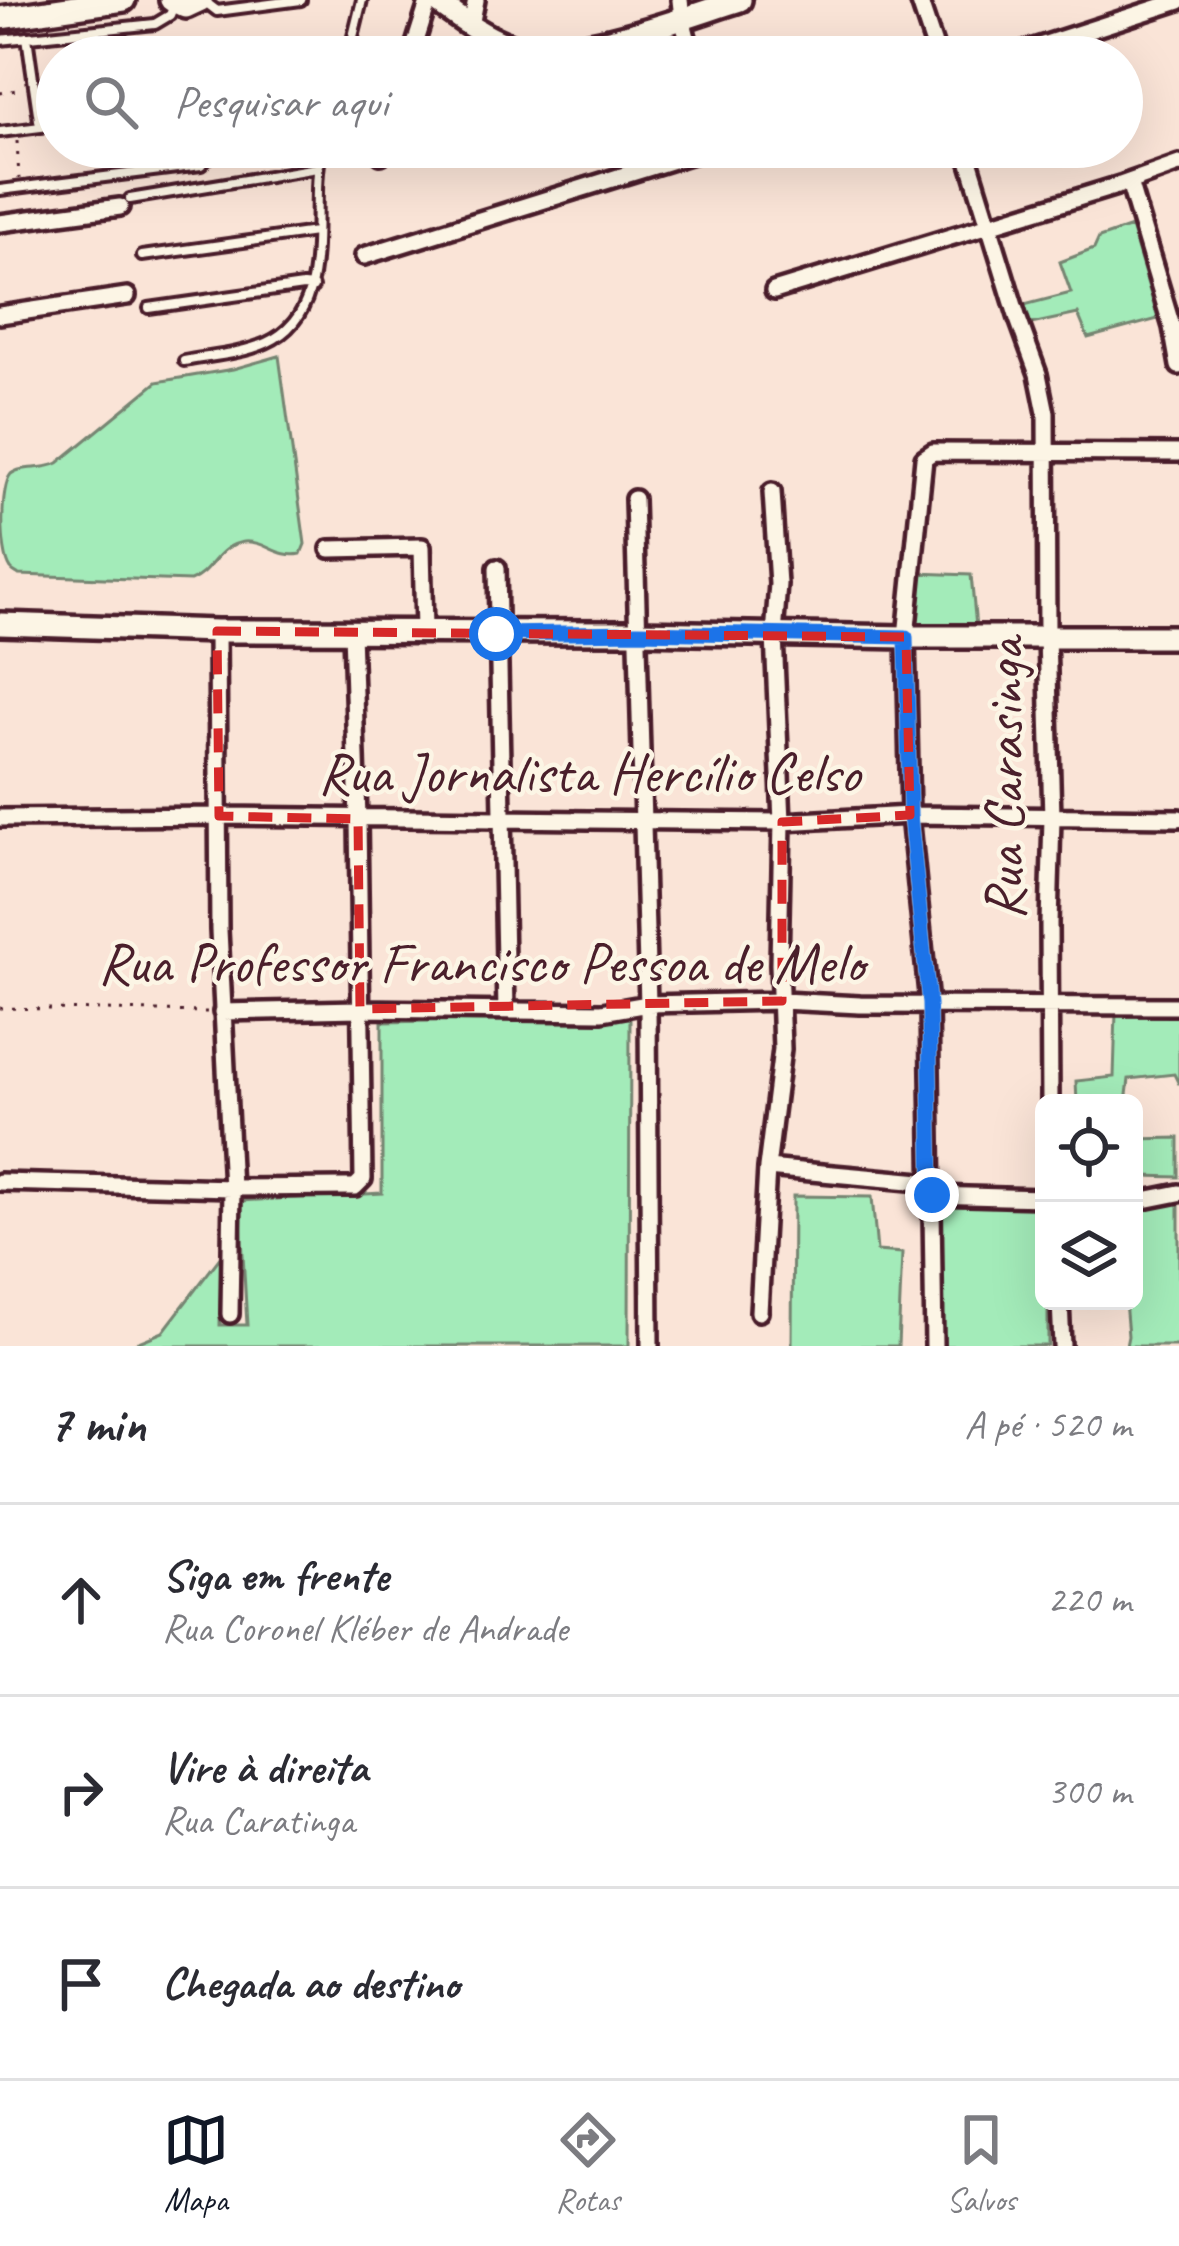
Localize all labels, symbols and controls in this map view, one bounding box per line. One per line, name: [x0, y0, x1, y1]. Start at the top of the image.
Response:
search box: [36, 36, 1143, 168]
icon: search: [78, 69, 144, 135]
text: Pesquisar aqui: [174, 74, 388, 131]
route start: [469, 607, 523, 661]
street label: Rua Carasinga: [968, 633, 1040, 920]
street label: Rua Jornalista Hercílio Celso: [318, 737, 863, 809]
street label: Rua Professor Francisco Pessoa de Melo: [98, 927, 870, 999]
map controls: [1035, 1094, 1143, 1310]
button: locate: [1035, 1094, 1143, 1202]
route end: [905, 1168, 959, 1222]
button: layers: [1035, 1202, 1143, 1310]
text: 7 min: [48, 1392, 146, 1456]
text: A pé · 520 m: [964, 1400, 1131, 1449]
text: Siga em frente: [162, 1547, 389, 1604]
icon: ahead: [48, 1567, 114, 1633]
text: 220 m: [1047, 1575, 1131, 1624]
text: Rua Coronel Kléber de Andrade: [162, 1604, 568, 1653]
text: Vire à direita: [162, 1739, 367, 1796]
icon: right: [48, 1759, 114, 1825]
text: 300 m: [1047, 1767, 1131, 1816]
text: Rua Caratinga: [162, 1796, 355, 1845]
icon: arrive: [48, 1951, 114, 2017]
text: Chegada ao destino: [162, 1955, 459, 2012]
tab: Mapa: [163, 2107, 229, 2221]
tab: Rotas: [555, 2107, 621, 2221]
tab: Salvos: [947, 2107, 1016, 2221]

